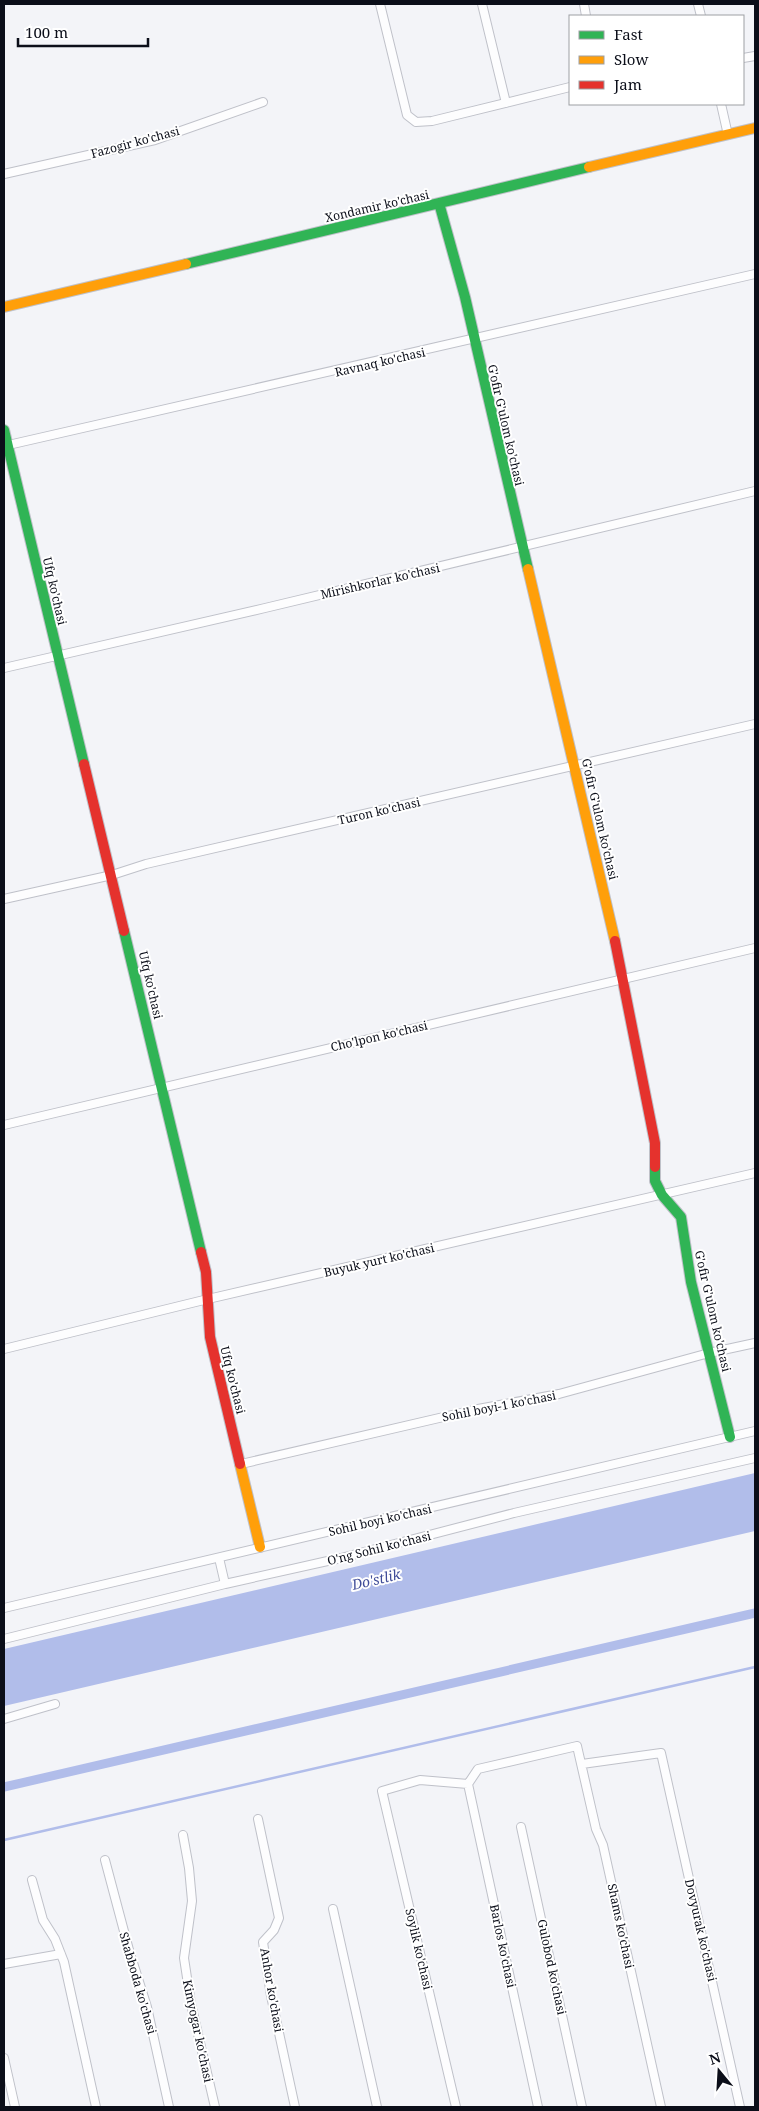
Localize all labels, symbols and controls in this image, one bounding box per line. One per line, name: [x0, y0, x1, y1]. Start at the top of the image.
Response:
scale bar: [18, 15, 148, 47]
legend: [569, 15, 744, 105]
text: 100 m: [25, 22, 68, 42]
text: Fast: [614, 24, 643, 44]
text: Slow: [614, 49, 648, 69]
text: Jam: [613, 74, 642, 94]
street label: Fazogir ko'chasi: [89, 122, 181, 162]
street label: Xondamir ko'chasi: [323, 186, 431, 226]
street label: Ravnaq ko'chasi: [333, 343, 427, 381]
street label: G'ofir G'ulom ko'chasi: [484, 363, 528, 488]
street label: Ufq ko'chasi: [39, 555, 71, 627]
street label: Mirishkorlar ko'chasi: [319, 559, 441, 603]
street label: G'ofir G'ulom ko'chasi: [578, 757, 622, 882]
street label: Turon ko'chasi: [336, 793, 422, 829]
street label: Ufq ko'chasi: [135, 949, 167, 1021]
street label: Cho'lpon ko'chasi: [329, 1017, 429, 1055]
street label: Buyuk yurt ko'chasi: [322, 1239, 436, 1281]
street label: G'ofir G'ulom ko'chasi: [691, 1249, 735, 1374]
street label: Ufq ko'chasi: [216, 1344, 250, 1416]
street label: Sohil boyi-1 ko'chasi: [441, 1387, 558, 1425]
street label: Sohil boyi ko'chasi: [327, 1500, 433, 1540]
street label: O'ng Sohil ko'chasi: [325, 1527, 433, 1569]
water label: Do'stlik: [349, 1564, 403, 1594]
street label: Dovyurak ko'chasi: [681, 1877, 721, 1983]
street label: Shams ko'chasi: [604, 1882, 638, 1970]
street label: Barlos ko'chasi: [486, 1903, 520, 1990]
street label: Soylik ko'chasi: [401, 1906, 437, 1992]
street label: Gulobod ko'chasi: [534, 1918, 570, 2016]
street label: Shabboda ko'chasi: [115, 1930, 161, 2036]
street label: Anhor ko'chasi: [256, 1947, 288, 2034]
street label: Kimyogar ko'chasi: [179, 1978, 217, 2084]
north arrow: [694, 2046, 744, 2096]
text: N: [707, 2047, 723, 2069]

